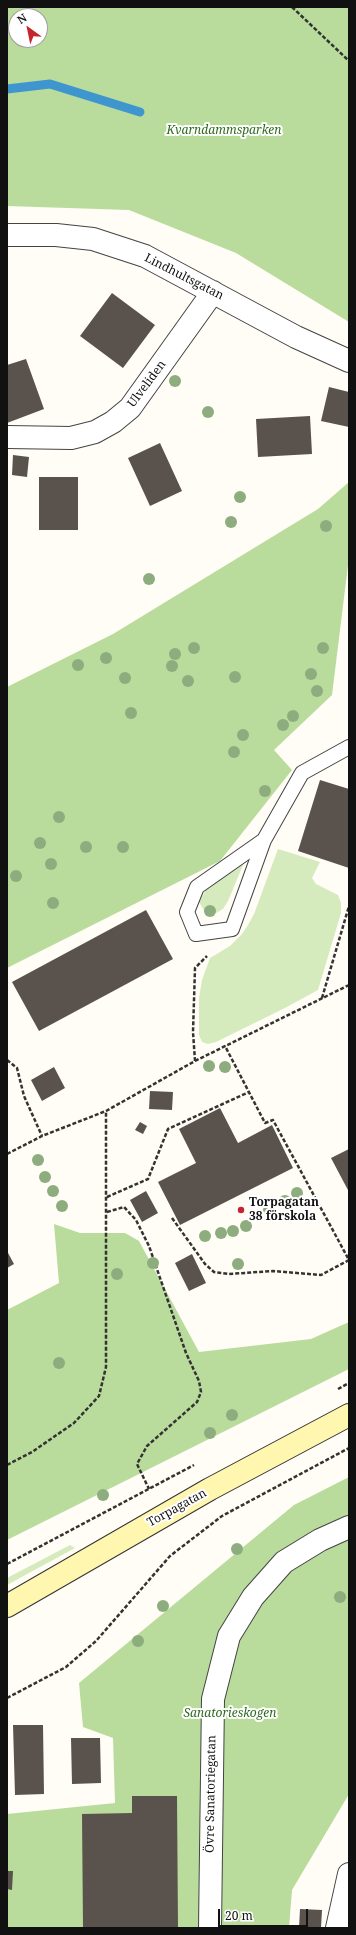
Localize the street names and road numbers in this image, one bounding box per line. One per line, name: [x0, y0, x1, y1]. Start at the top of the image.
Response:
street label: Lindhultsgatan: [142, 251, 226, 303]
street label: Ulveliden: [125, 358, 169, 410]
street label: Torpagatan: [145, 1486, 209, 1530]
street label: Övre Sanatoriegatan: [203, 1735, 219, 1853]

